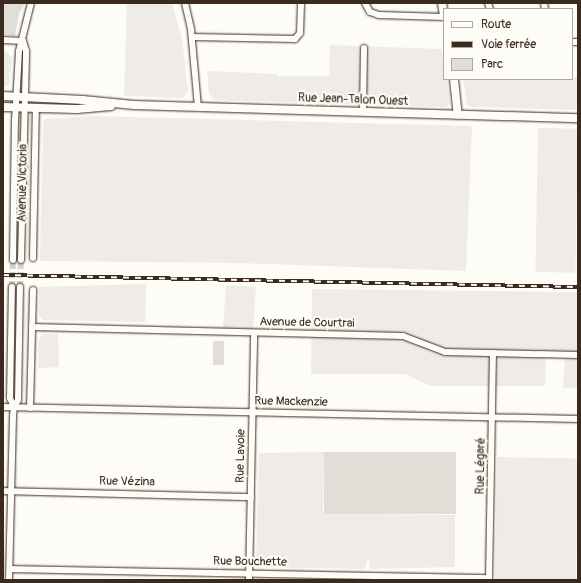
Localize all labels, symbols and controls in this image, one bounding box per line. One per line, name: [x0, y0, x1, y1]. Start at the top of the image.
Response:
legend: [443, 8, 573, 80]
text: Route: [481, 17, 511, 32]
text: Voie ferrée: [481, 37, 536, 52]
text: Parc: [481, 57, 503, 72]
street label: Rue Jean-Talon Ouest: [298, 91, 408, 109]
street label: Avenue Victoria: [15, 144, 31, 222]
street label: Avenue de Courtrai: [259, 315, 355, 331]
street label: Rue Mackenzie: [254, 394, 328, 410]
street label: Rue Lavoie: [233, 429, 249, 483]
street label: Rue Légaré: [473, 437, 489, 495]
street label: Rue Vézina: [99, 474, 155, 490]
street label: Rue Bouchette: [213, 554, 287, 570]

